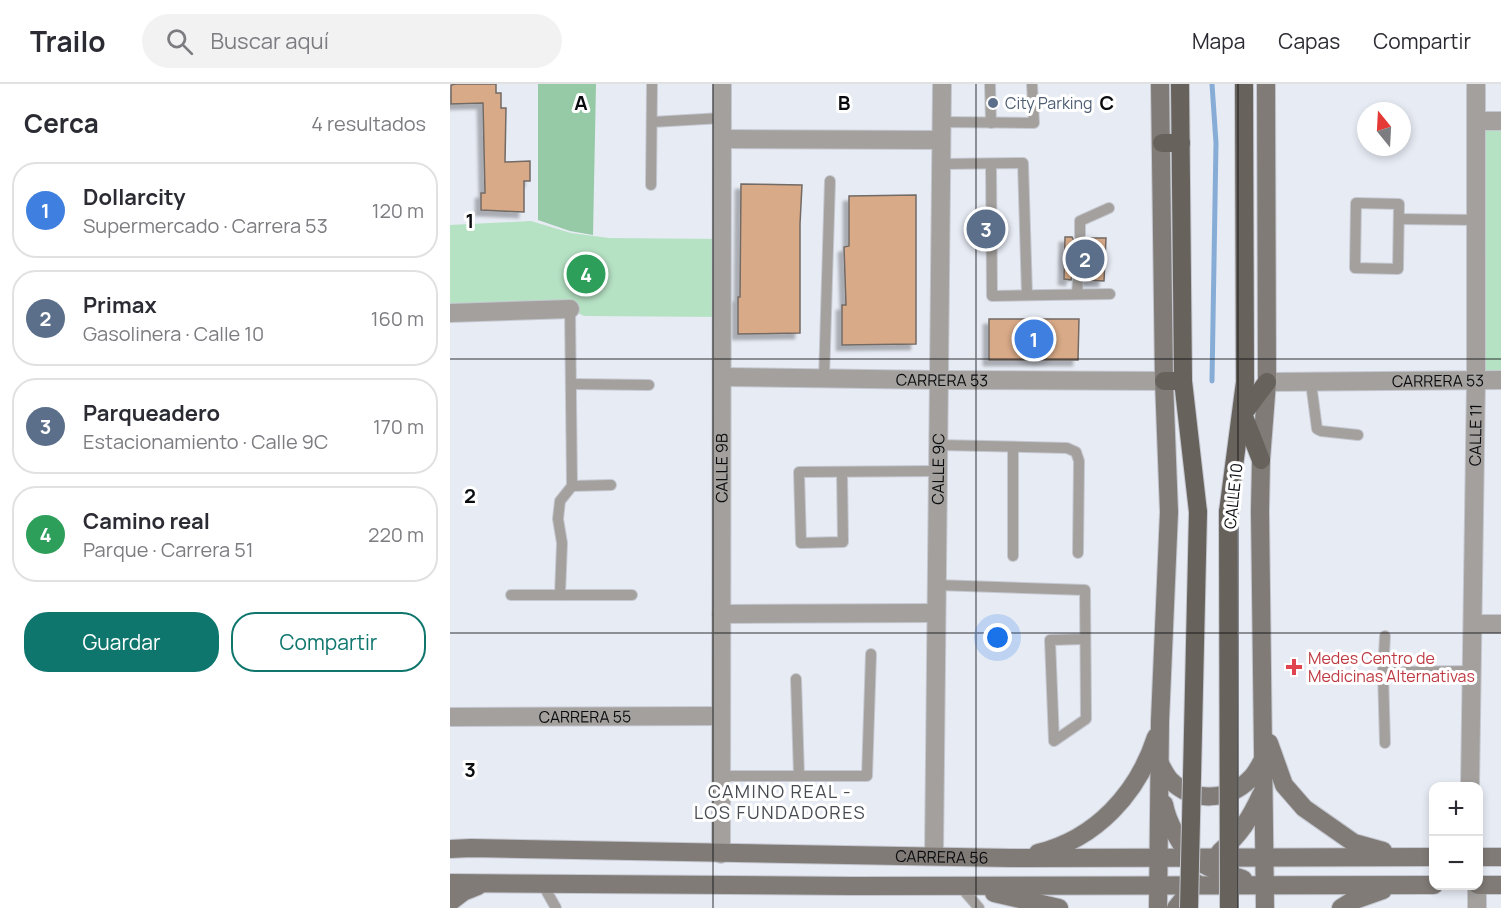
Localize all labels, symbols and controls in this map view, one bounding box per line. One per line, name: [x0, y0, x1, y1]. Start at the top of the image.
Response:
search box: [142, 14, 562, 68]
text: Trailo: [30, 22, 106, 60]
icon: search: [163, 25, 196, 58]
text: Buscar aquí: [211, 26, 329, 56]
text: Mapa: [1192, 27, 1245, 55]
text: Capas: [1278, 27, 1340, 55]
text: Compartir: [1373, 27, 1471, 55]
text: A: [574, 89, 588, 116]
text: B: [838, 89, 851, 116]
text: C: [1100, 89, 1114, 116]
place label: City Parking: [1005, 92, 1093, 114]
marker: City Parking: [986, 96, 1000, 110]
north arrow: [1357, 102, 1411, 156]
text: Cerca: [24, 105, 99, 141]
text: 4 resultados: [311, 110, 426, 137]
text: Dollarcity: [83, 182, 186, 212]
text: 1: [41, 197, 50, 224]
text: 120 m: [372, 197, 424, 224]
pin: 3: [966, 206, 1006, 252]
text: 1: [466, 207, 474, 234]
text: Supermercado · Carrera 53: [83, 212, 328, 239]
pin: 2: [1066, 236, 1104, 282]
pin: 4: [566, 252, 606, 297]
text: Primax: [83, 290, 157, 320]
text: 2: [40, 305, 51, 332]
text: 160 m: [371, 305, 424, 332]
pin: 1: [1014, 316, 1054, 362]
text: Gasolinera · Calle 10: [83, 320, 264, 347]
street label: CARRERA 53: [896, 368, 988, 391]
street label: CARRERA 53: [1392, 369, 1484, 392]
text: Parqueadero: [83, 398, 220, 428]
street label: CALLE 11: [1464, 404, 1487, 466]
text: 3: [40, 413, 51, 440]
text: 170 m: [373, 413, 424, 440]
text: Estacionamiento · Calle 9C: [83, 428, 328, 455]
street label: CALLE 9B: [710, 433, 733, 503]
street label: CALLE 9C: [927, 433, 949, 505]
street label: CALLE 10: [1219, 462, 1247, 530]
text: 2: [464, 482, 476, 509]
text: Camino real: [83, 506, 210, 536]
text: 4: [39, 521, 52, 548]
text: 220 m: [368, 521, 424, 548]
text: Parque · Carrera 51: [83, 536, 253, 563]
button: Guardar: [24, 612, 219, 672]
button: Compartir: [231, 612, 426, 672]
your location: [983, 623, 1012, 652]
place label: Medes Centro de Medicinas Alternativas: [1308, 647, 1475, 687]
marker: Medes Centro de Medicinas Alternativas: [1285, 658, 1303, 676]
street label: CARRERA 55: [539, 705, 631, 728]
text: 3: [464, 756, 476, 783]
district label: CAMINO REAL - LOS FUNDADORES: [694, 779, 866, 824]
map controls: [1429, 782, 1483, 890]
button: +: [1429, 782, 1483, 836]
button: −: [1429, 836, 1483, 890]
street label: CARRERA 56: [895, 845, 989, 869]

